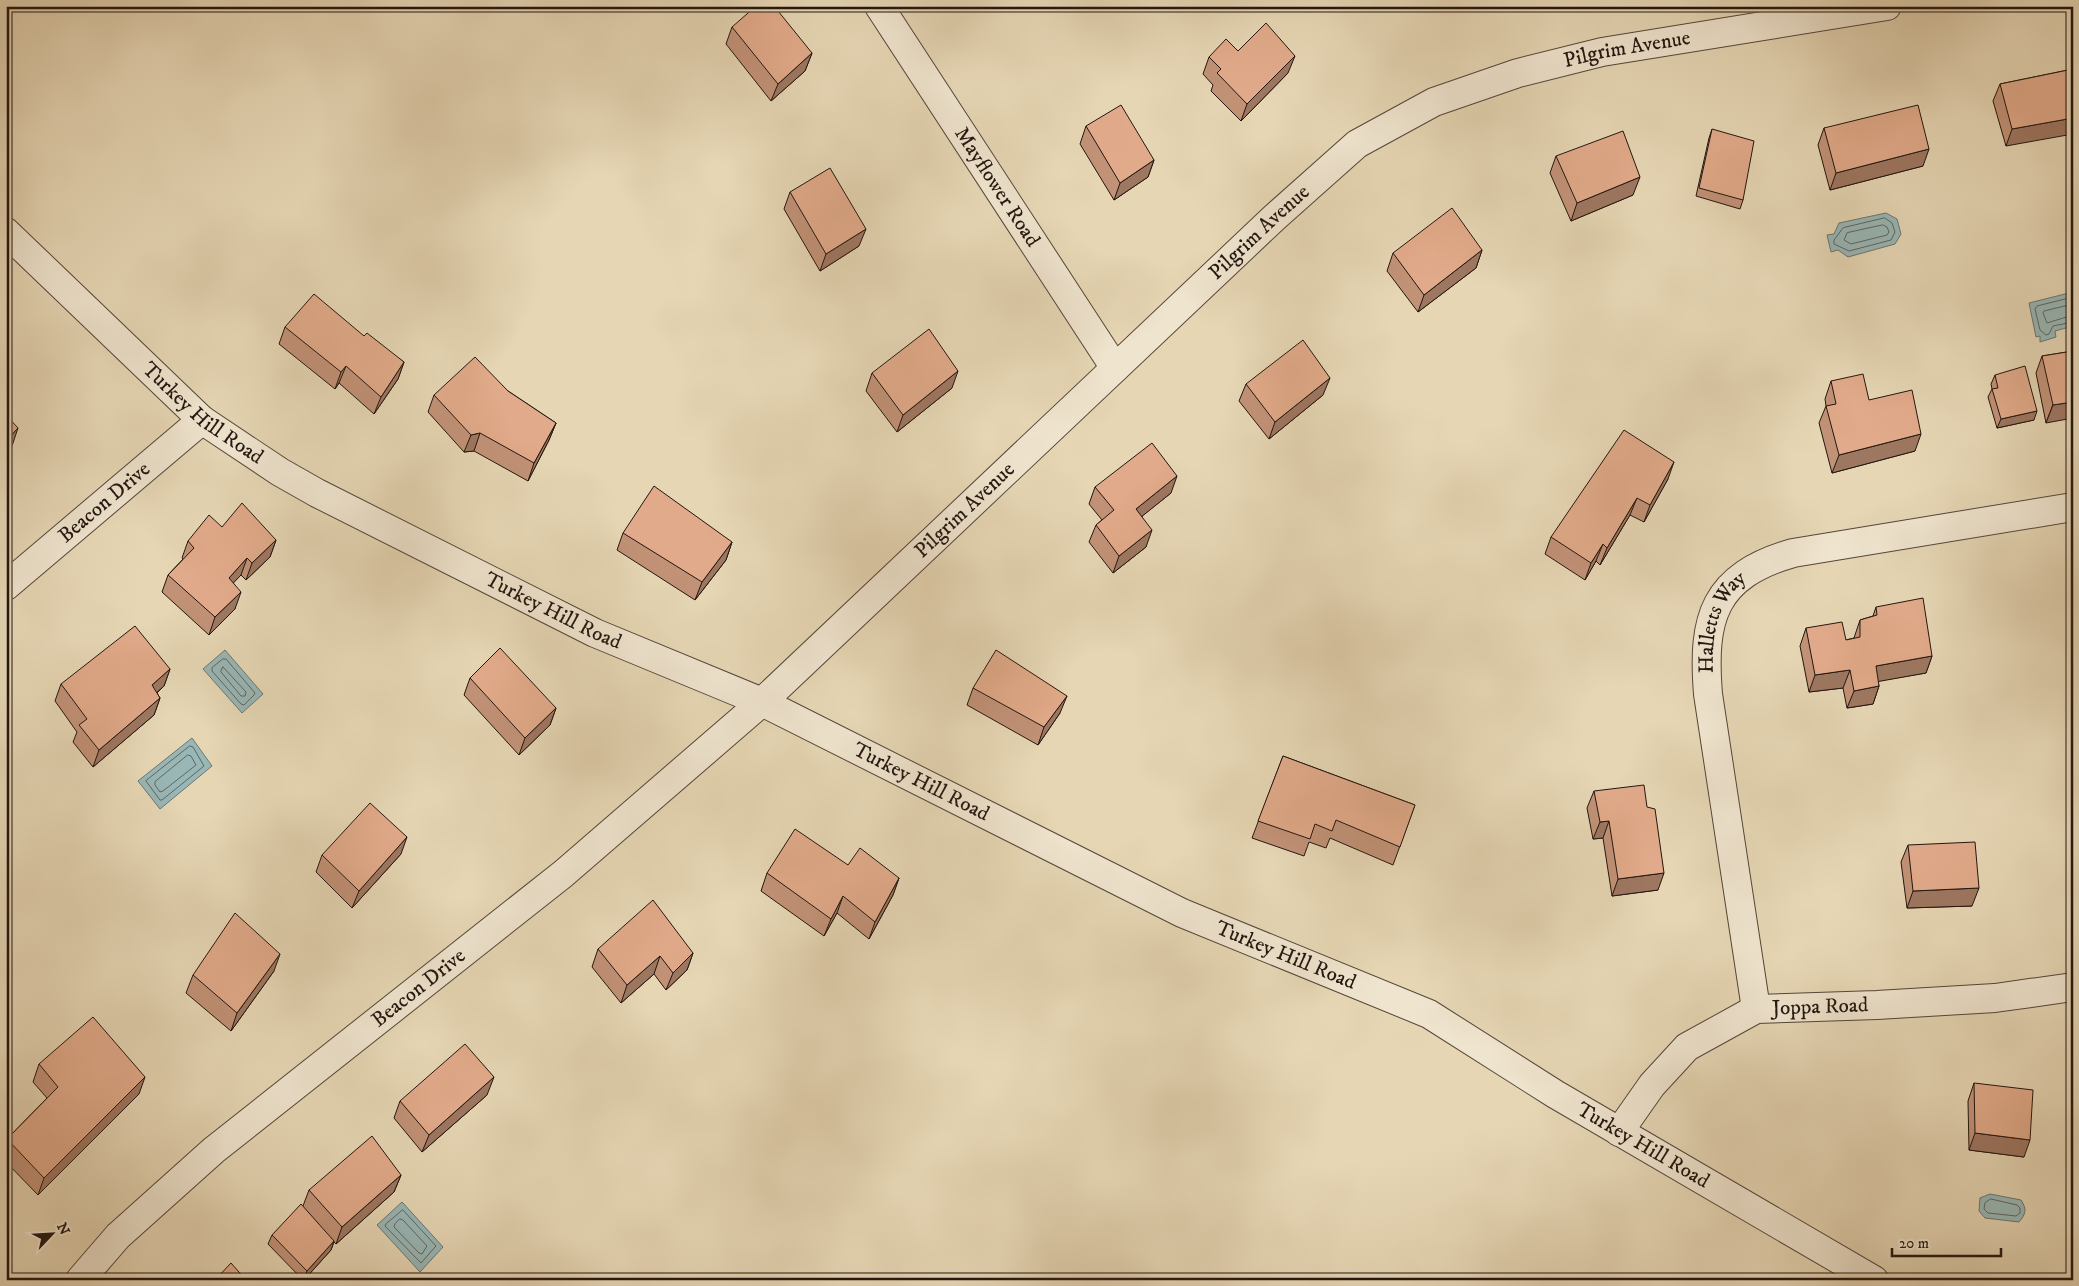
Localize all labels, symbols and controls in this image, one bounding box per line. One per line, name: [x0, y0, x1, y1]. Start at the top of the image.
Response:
street label: Pilgrim Avenue: [1561, 25, 1692, 74]
street label: Mayflower Road: [948, 122, 1046, 252]
street label: Pilgrim Avenue: [1203, 179, 1315, 286]
street label: Turkey Hill Road: [137, 356, 269, 471]
street label: Beacon Drive: [53, 456, 156, 549]
street label: Pilgrim Avenue: [909, 457, 1020, 564]
street label: Halletts Way: [1694, 565, 1752, 673]
street label: Turkey Hill Road: [480, 567, 626, 656]
street label: Turkey Hill Road: [849, 737, 994, 827]
street label: Turkey Hill Road: [1212, 915, 1360, 996]
street label: Beacon Drive: [367, 943, 471, 1033]
street label: Joppa Road: [1770, 992, 1869, 1022]
street label: Turkey Hill Road: [1572, 1097, 1715, 1195]
north arrow: [28, 1208, 78, 1258]
text: N: [52, 1220, 74, 1238]
scale bar: [1892, 1226, 2000, 1258]
text: 20 m: [1899, 1234, 1929, 1253]

